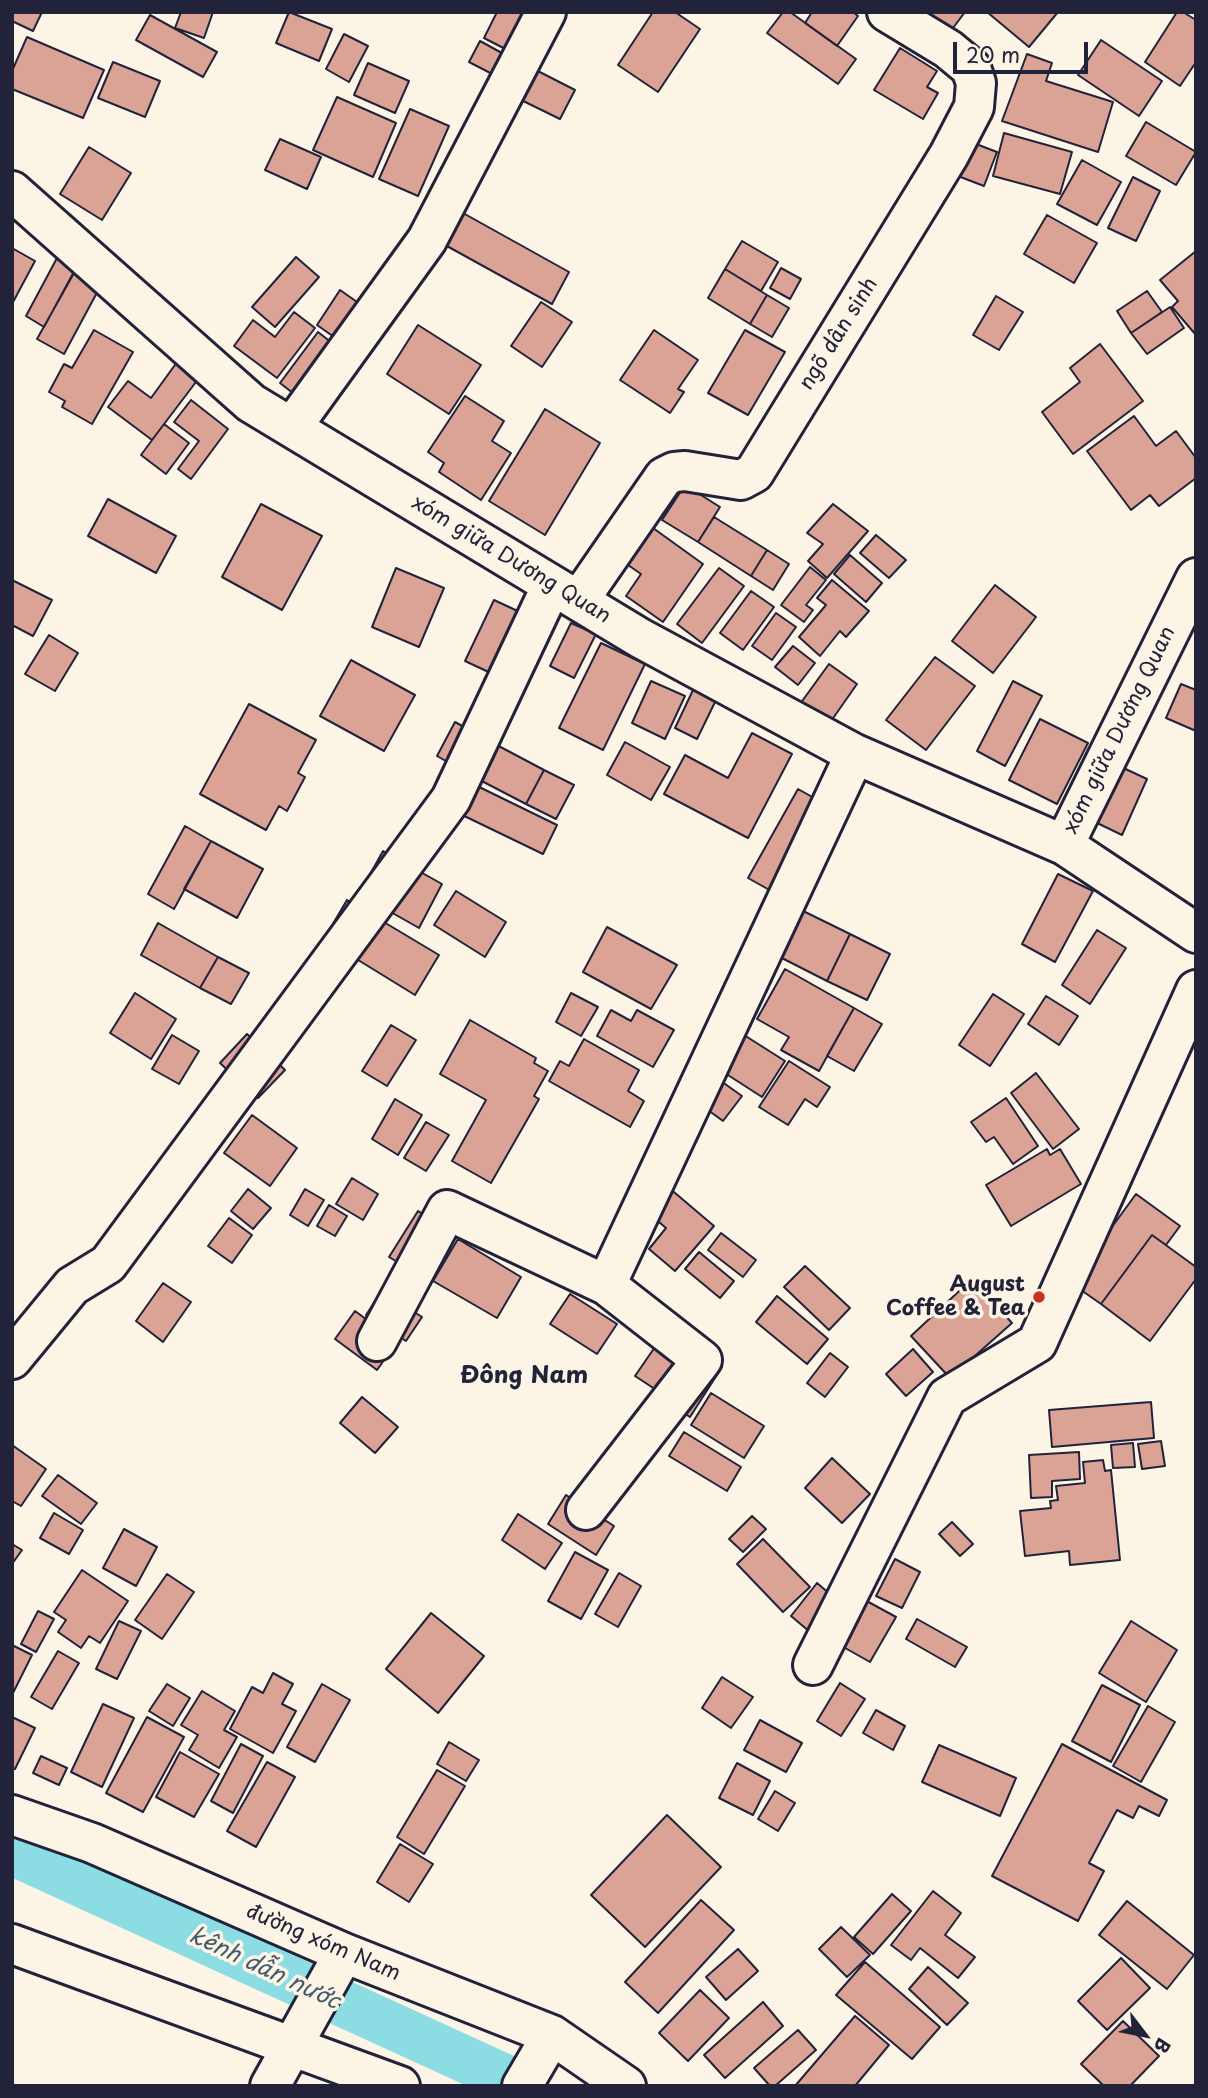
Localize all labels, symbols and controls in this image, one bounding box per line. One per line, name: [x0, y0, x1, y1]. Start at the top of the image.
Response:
scale bar: [956, 28, 1091, 72]
text: 20 m: [966, 38, 1020, 70]
street label: ngõ dân sinh: [794, 273, 884, 395]
street label: xóm giữa Dương Quan: [407, 491, 615, 629]
street label: xóm giữa Dương Quan: [1059, 622, 1181, 838]
place label: August Coffee & Tea: [886, 1272, 1025, 1322]
marker: August Coffee & Tea: [1031, 1289, 1047, 1305]
district label: Đông Nam: [460, 1362, 588, 1390]
street label: đường xóm Nam: [242, 1899, 404, 1987]
water label: kênh dẫn nước: [185, 1922, 343, 2016]
north arrow: [1110, 2000, 1180, 2070]
text: B: [1147, 2033, 1178, 2059]

